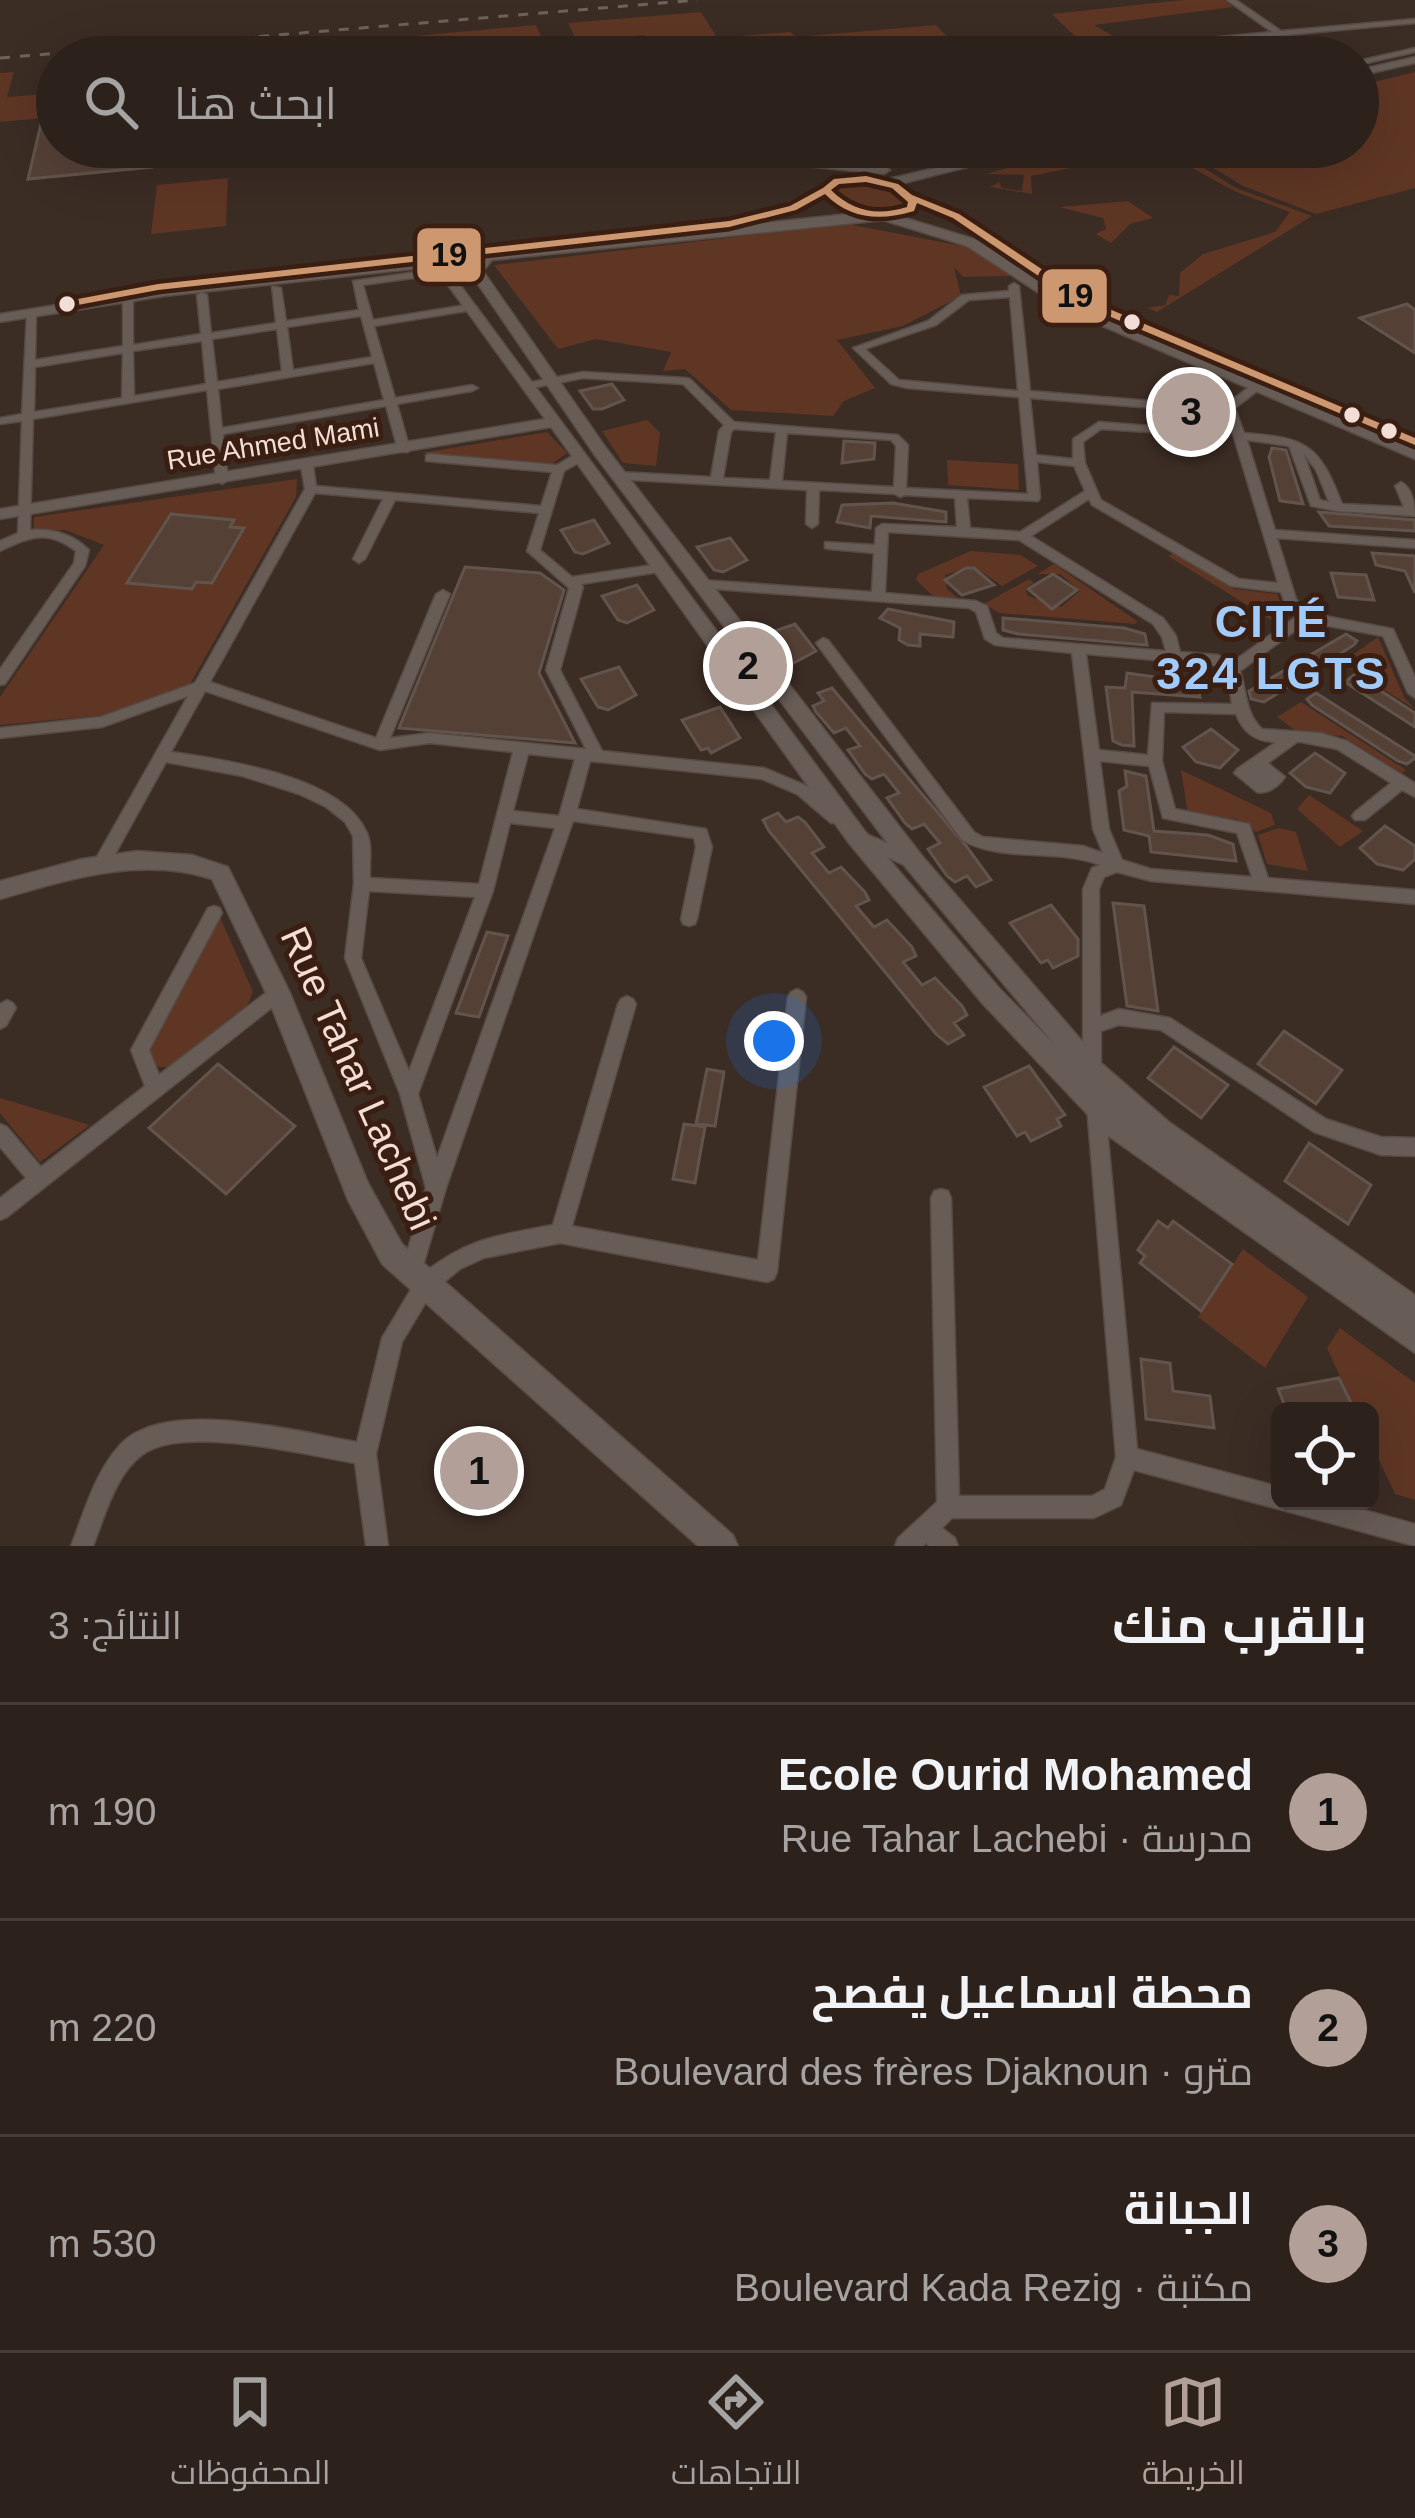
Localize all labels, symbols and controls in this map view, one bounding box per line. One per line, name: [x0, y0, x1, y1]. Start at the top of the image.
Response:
search box: [36, 36, 1379, 168]
icon: search: [78, 69, 144, 135]
text: ابحث هنا: [174, 78, 337, 129]
line badge: 19: [415, 226, 483, 284]
text: 19: [431, 236, 467, 273]
line badge: 19: [1040, 267, 1109, 325]
text: 19: [1057, 277, 1093, 314]
unlabelled marker: [56, 293, 78, 315]
unlabelled marker: [1121, 311, 1143, 333]
pin: 3: [1152, 367, 1230, 457]
unlabelled marker: [1341, 404, 1363, 426]
street label: Rue Ahmed Mami: [165, 412, 381, 476]
unlabelled marker: [1378, 420, 1400, 442]
district label: CITÉ 324 LGTS: [1156, 596, 1388, 699]
pin: 2: [709, 621, 787, 711]
street label: Rue Tahar Lachebi: [272, 920, 445, 1236]
your location: [744, 1011, 804, 1071]
map controls: [1271, 1402, 1379, 1510]
button: locate: [1271, 1402, 1379, 1510]
pin: 1: [440, 1426, 518, 1516]
text: بالقرب منك: [1112, 1597, 1367, 1654]
text: النتائج: 3: [48, 1604, 182, 1647]
text: Ecole Ourid Mohamed: [778, 1749, 1253, 1800]
text: 190 m: [48, 1790, 156, 1833]
text: 1: [1317, 1790, 1339, 1833]
text: مدرسة · Rue Tahar Lachebi: [781, 1817, 1253, 1860]
text: محطة اسماعيل يفصح: [811, 1967, 1253, 2018]
text: 220 m: [48, 2006, 156, 2049]
text: 2: [1317, 2006, 1339, 2049]
text: مترو · Boulevard des frères Djaknoun: [613, 2050, 1253, 2093]
text: الجبانة: [1124, 2183, 1253, 2234]
text: 530 m: [48, 2222, 156, 2265]
text: 3: [1317, 2222, 1339, 2265]
text: مكتبة · Boulevard Kada Rezig: [734, 2266, 1253, 2309]
tab: المحفوظات: [170, 2369, 331, 2503]
tab: الاتجاهات: [671, 2369, 802, 2503]
tab: الخريطة: [1142, 2369, 1245, 2503]

